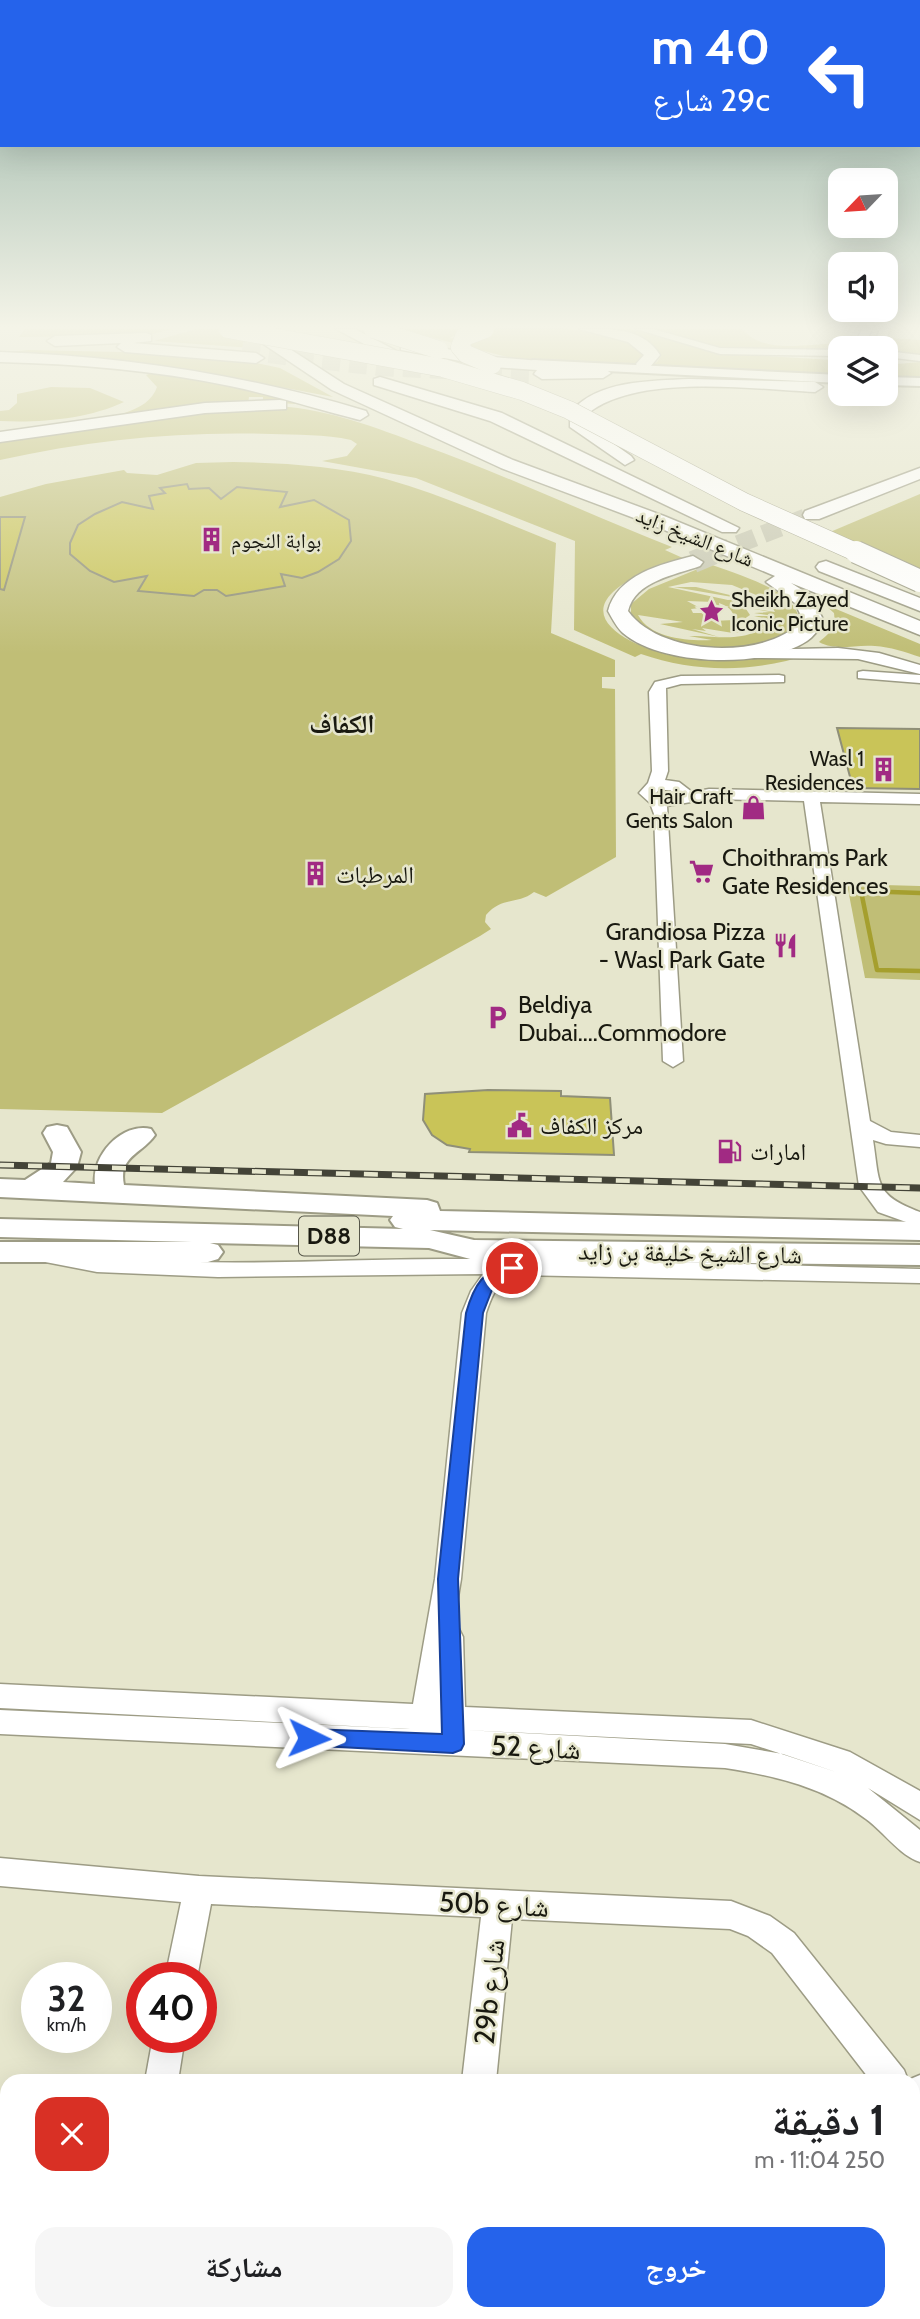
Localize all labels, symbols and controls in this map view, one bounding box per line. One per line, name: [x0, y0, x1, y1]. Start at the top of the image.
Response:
text: 40 m: [651, 17, 770, 76]
icon: left: [794, 28, 885, 119]
text: 29c شارع: [652, 80, 770, 119]
north arrow: [828, 168, 898, 238]
map controls: [828, 168, 898, 406]
button: sound: [828, 252, 898, 322]
button: layers: [828, 336, 898, 406]
street label: شارع الشيخ زايد: [632, 502, 757, 573]
building icon: بوابة النجوم: [197, 526, 225, 554]
place label: بوابة النجوم: [231, 528, 321, 555]
place label: Sheikh Zayed Iconic Picture: [731, 587, 849, 636]
place icon: Sheikh Zayed Iconic Picture: [697, 597, 725, 625]
district label: الكفاف: [309, 708, 375, 740]
place label: Wasl 1 Residences: [765, 746, 864, 795]
building icon: Wasl 1 Residences: [870, 756, 898, 784]
place label: Hair Craft Gents Salon: [626, 784, 733, 833]
shop icon: Hair Craft Gents Salon: [739, 794, 767, 822]
place label: Choithrams Park Gate Residences: [722, 843, 888, 900]
supermarket icon: Choithrams Park Gate Residences: [688, 857, 716, 885]
building icon: المرطبات: [302, 860, 330, 888]
place label: المرطبات: [336, 860, 414, 889]
place label: Grandiosa Pizza - Wasl Park Gate: [599, 917, 765, 974]
restaurant icon: Grandiosa Pizza - Wasl Park Gate: [771, 931, 799, 959]
place label: Beldiya Dubai....Commodore: [518, 990, 726, 1047]
parking icon: Beldiya Dubai....Commodore: [484, 1004, 512, 1032]
public building icon: مركز الكفاف: [506, 1111, 534, 1139]
place label: مركز الكفاف: [540, 1111, 643, 1140]
fuel station icon: امارات: [716, 1137, 744, 1165]
place label: امارات: [750, 1137, 806, 1166]
road number: D88: [299, 1217, 359, 1256]
street label: شارع الشيخ خليفة بن زايد: [578, 1237, 802, 1270]
pin: [482, 1238, 542, 1298]
icon: arrive: [493, 1249, 531, 1287]
position arrow: [272, 1701, 346, 1775]
street label: شارع 52: [490, 1728, 582, 1767]
street label: 50b شارع: [438, 1884, 550, 1925]
street label: 29b شارع: [467, 1938, 512, 2046]
speed limit sign: 40: [126, 1962, 217, 2053]
text: 32: [48, 1977, 85, 2020]
text: km/h: [47, 2014, 86, 2036]
text: 1 دقيقة: [772, 2094, 885, 2146]
button: close: [35, 2097, 109, 2171]
text: 250 m · 11:04: [754, 2146, 885, 2174]
button: مشاركة: [35, 2227, 453, 2307]
button: خروج: [467, 2227, 885, 2307]

